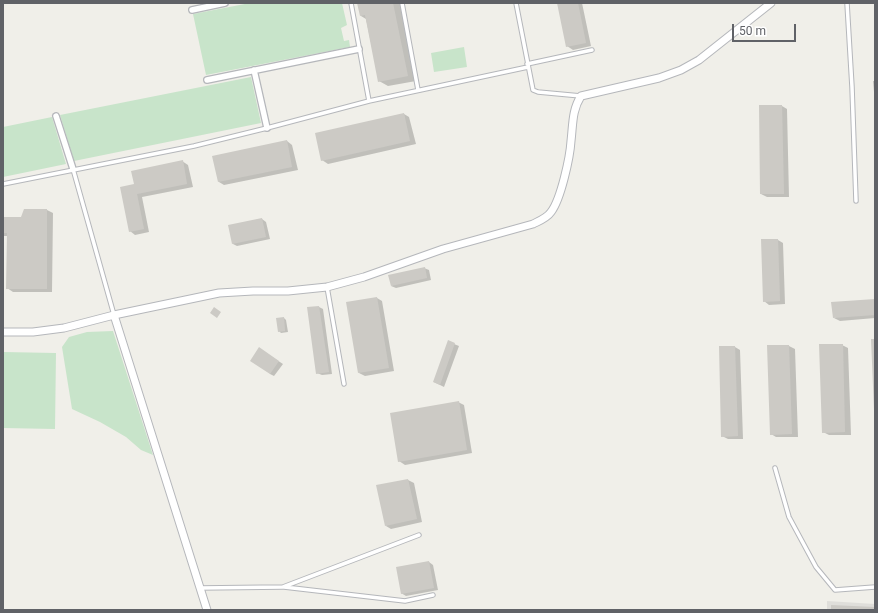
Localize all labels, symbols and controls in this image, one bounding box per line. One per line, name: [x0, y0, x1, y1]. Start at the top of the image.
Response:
scale bar: [734, 16, 798, 42]
text: 50 m: [739, 24, 766, 38]

